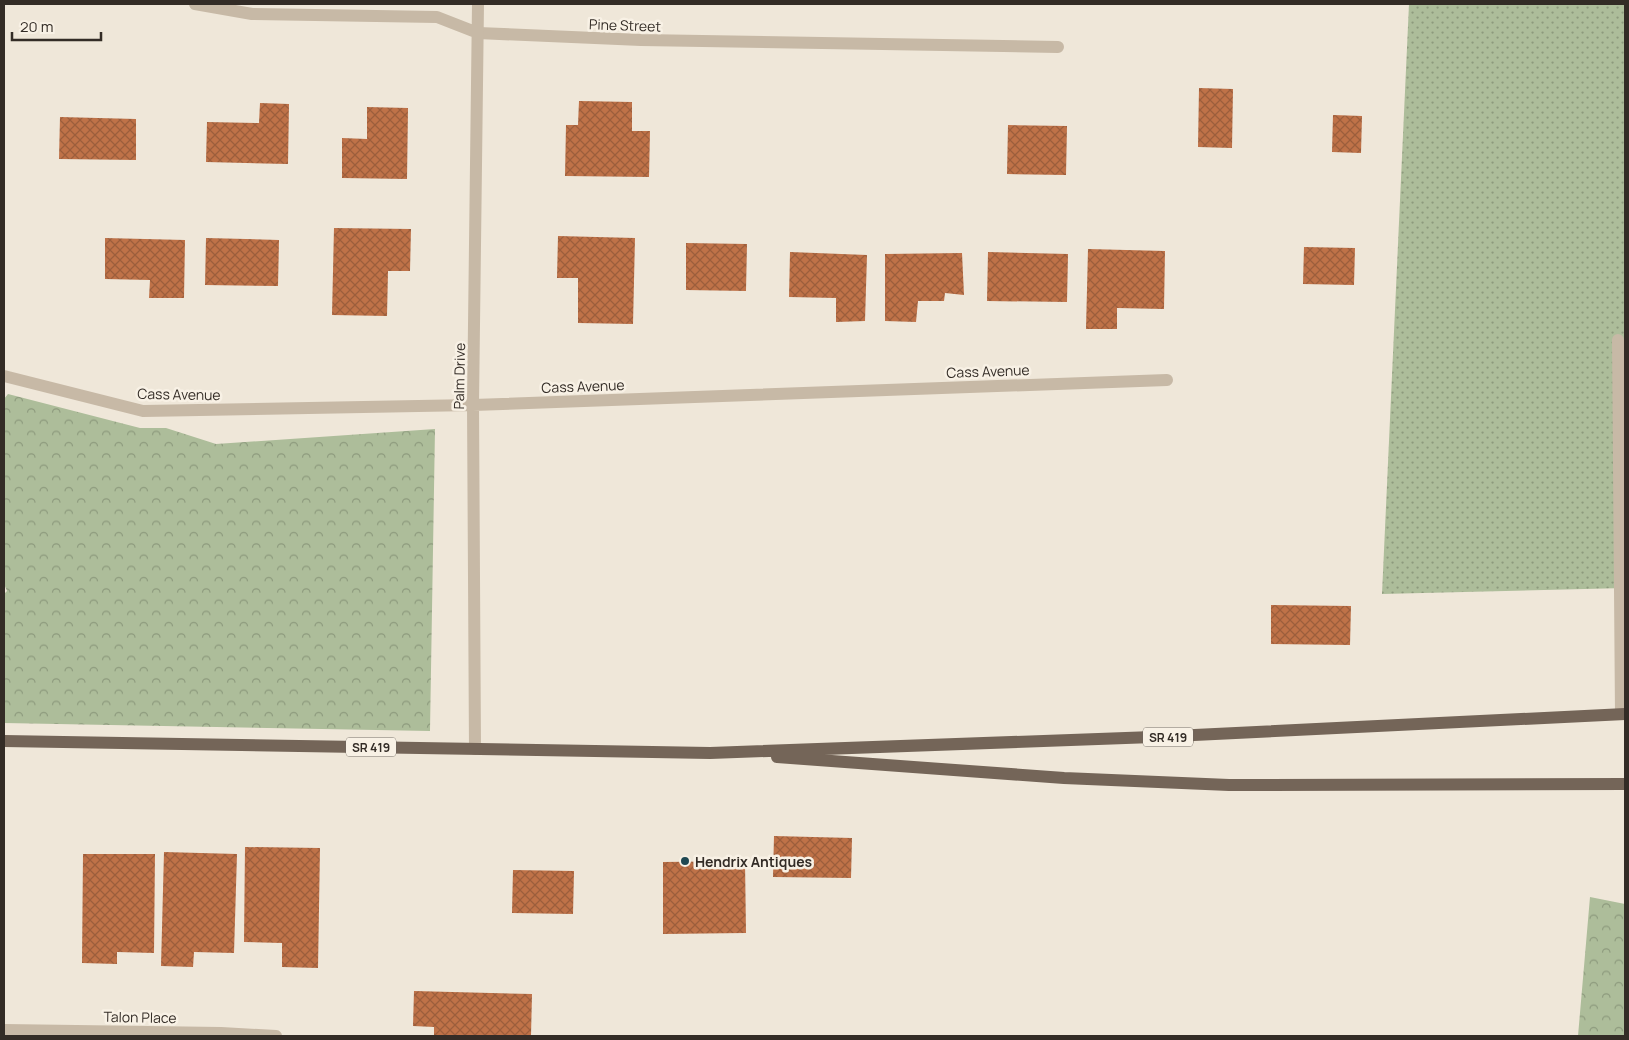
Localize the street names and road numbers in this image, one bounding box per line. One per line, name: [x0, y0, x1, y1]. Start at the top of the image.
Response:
street label: Pine Street: [589, 14, 662, 36]
street label: Palm Drive: [449, 343, 469, 409]
street label: Cass Avenue: [946, 360, 1030, 382]
street label: Cass Avenue: [541, 375, 625, 397]
street label: Cass Avenue: [137, 384, 221, 404]
road number: SR 419: [1143, 728, 1193, 746]
road number: SR 419: [346, 738, 396, 756]
street label: Talon Place: [103, 1007, 177, 1027]

